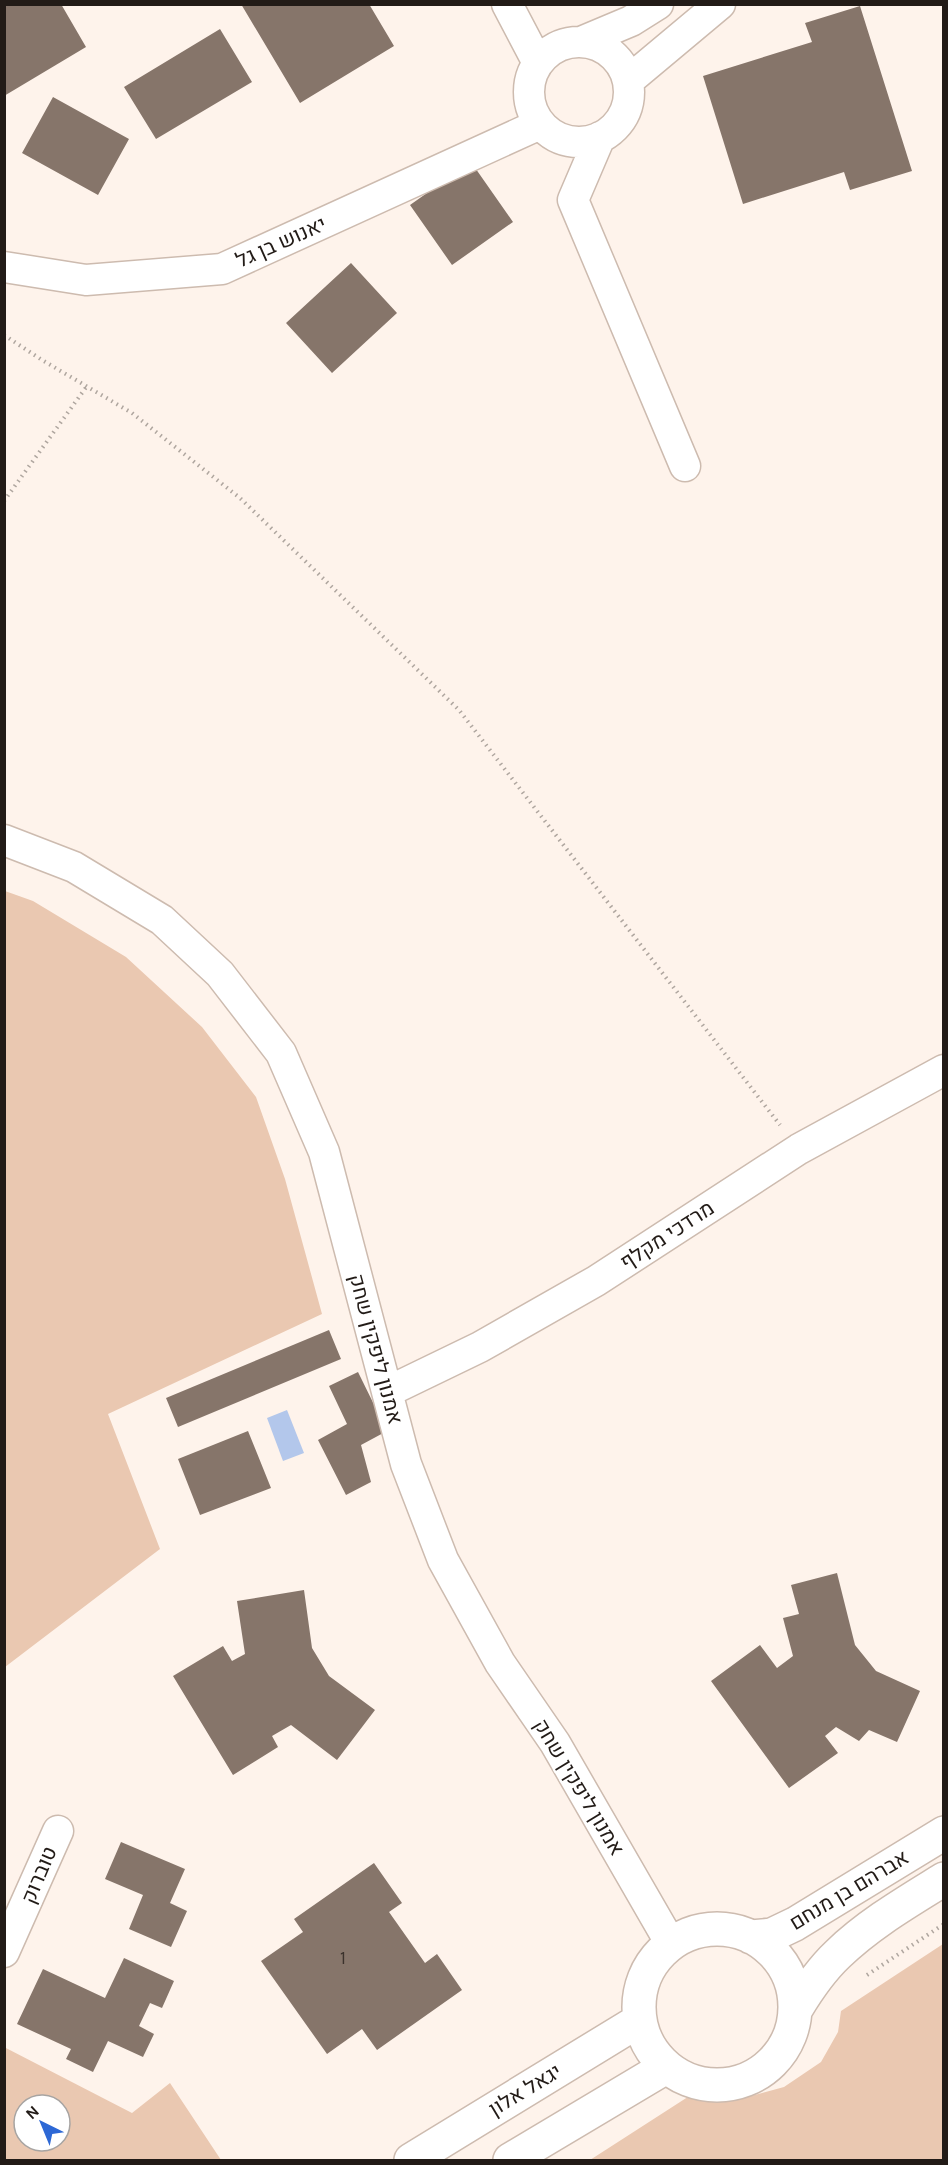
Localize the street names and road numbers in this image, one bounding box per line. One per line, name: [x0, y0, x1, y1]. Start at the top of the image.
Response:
street label: יאנוש בן גל: [232, 211, 330, 273]
street label: מרדכי מקלף: [616, 1196, 718, 1274]
street label: אמנון ליפקין שחק: [344, 1271, 408, 1427]
street label: אמנון ליפקין שחק: [529, 1714, 629, 1860]
street label: טוברוק: [16, 1843, 62, 1907]
street label: אברהם בן מנחם: [785, 1845, 913, 1935]
street label: יגאל אלון: [484, 2059, 566, 2121]

